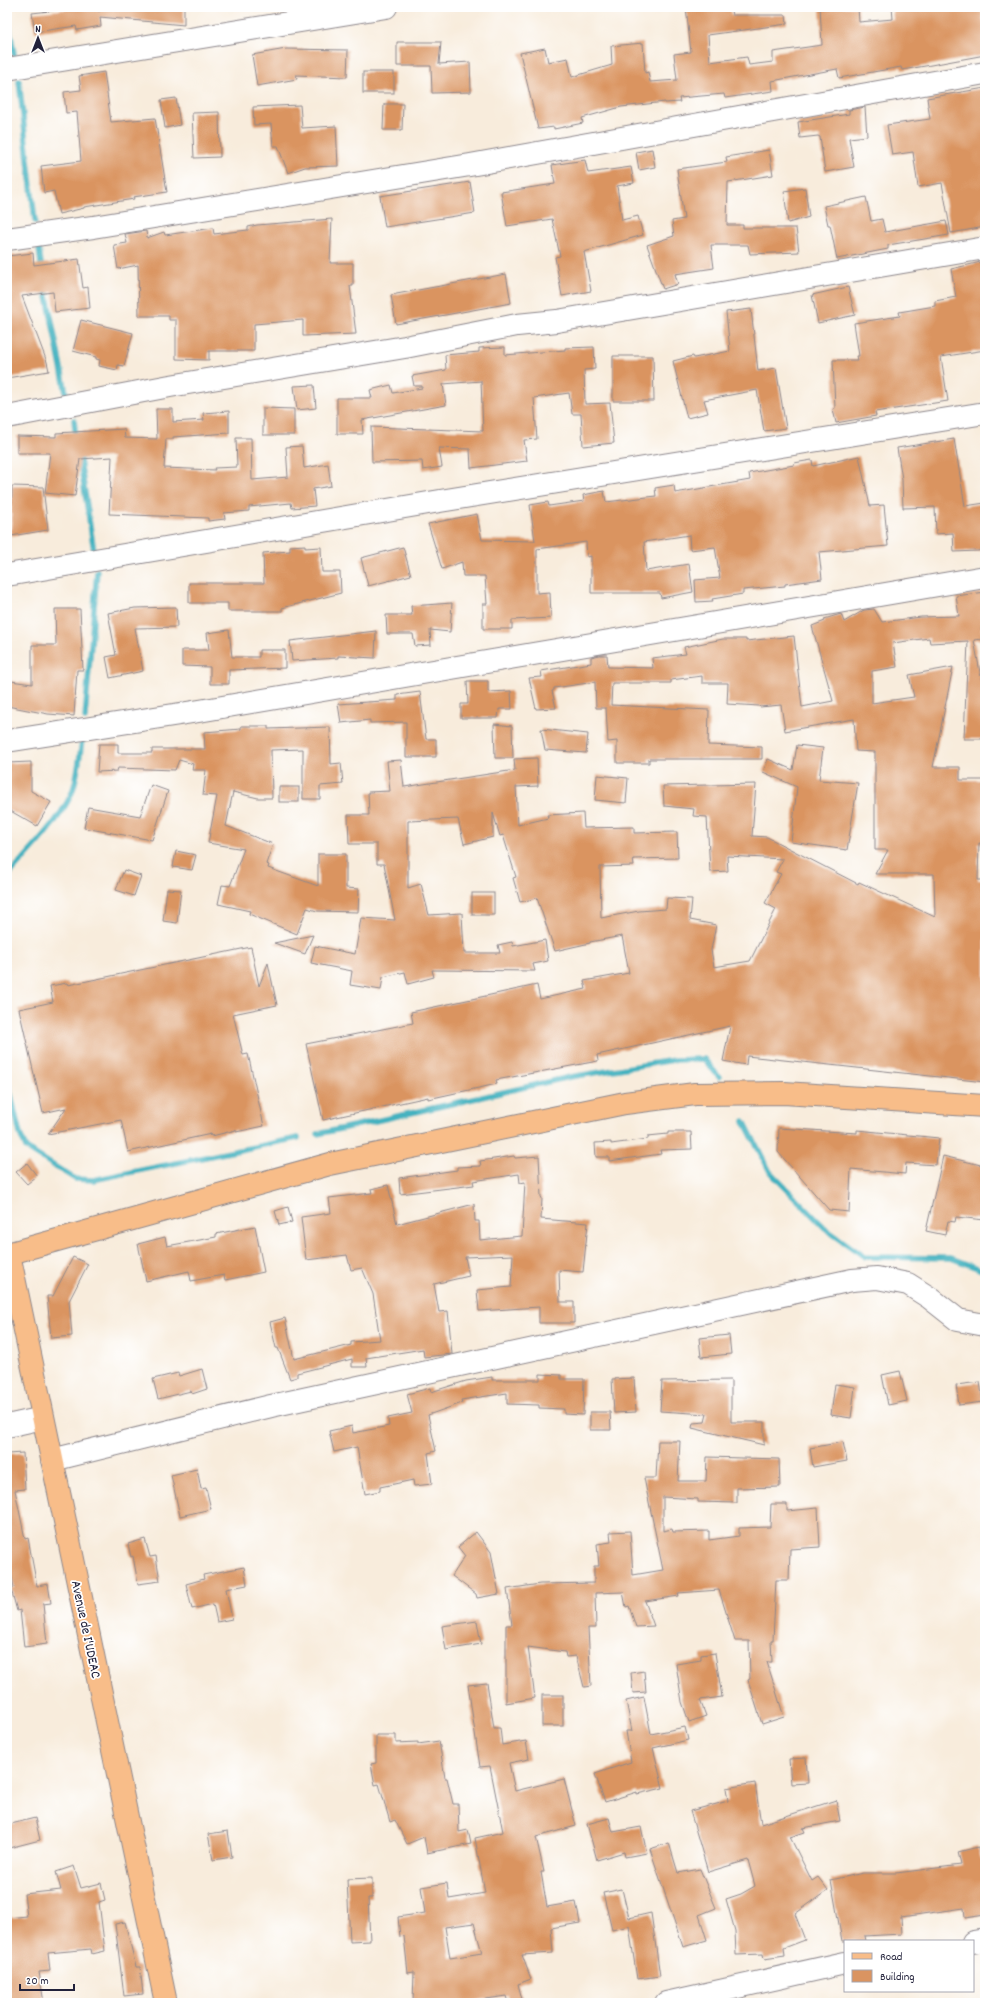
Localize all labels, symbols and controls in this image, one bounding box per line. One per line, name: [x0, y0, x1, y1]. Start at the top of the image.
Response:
north arrow: [18, 18, 58, 58]
text: N: [35, 22, 41, 38]
street label: Avenue de I'UDEAC: [65, 1579, 105, 1680]
legend: [844, 1940, 974, 1992]
text: Road: [880, 1949, 902, 1966]
scale bar: [20, 1966, 74, 1992]
text: Building: [880, 1969, 915, 1986]
text: 20 m: [26, 1973, 49, 1990]

